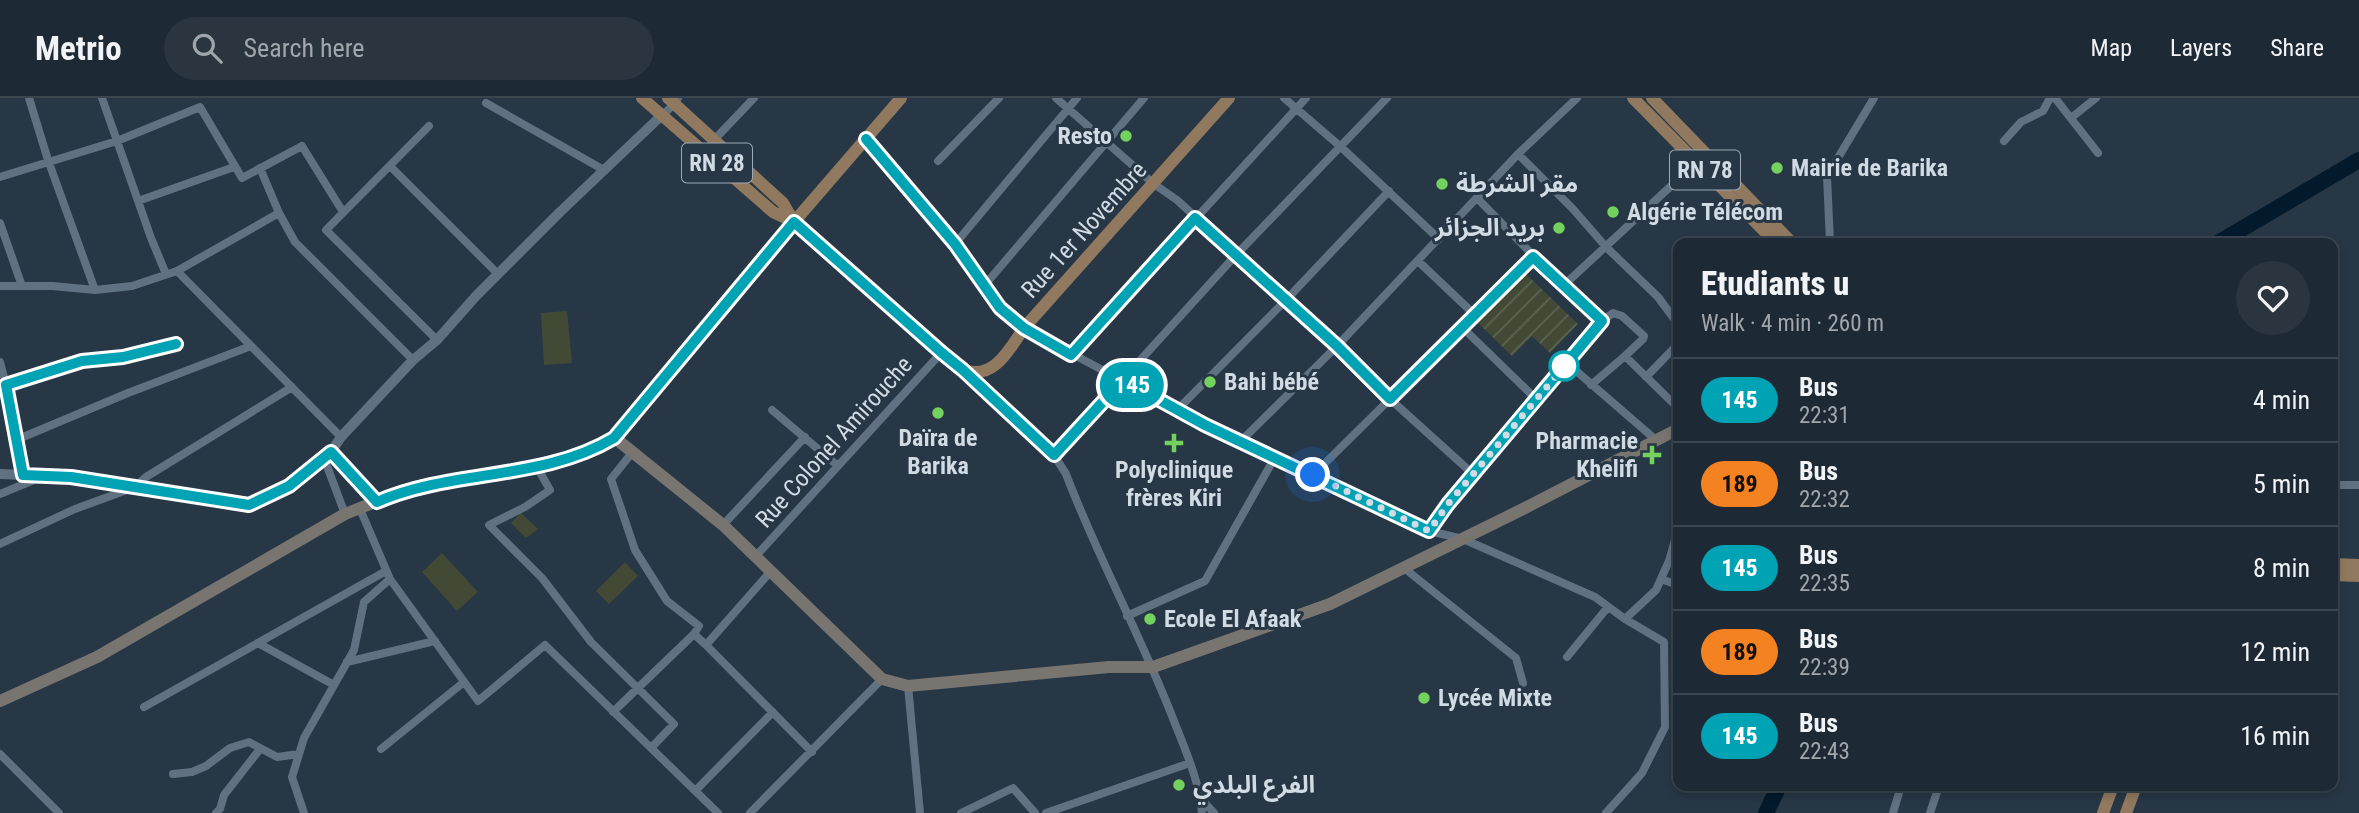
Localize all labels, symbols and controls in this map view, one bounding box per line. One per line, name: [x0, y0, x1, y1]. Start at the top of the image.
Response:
search box: [164, 17, 654, 80]
text: Metrio: [35, 29, 122, 68]
icon: search: [188, 29, 226, 67]
text: Search here: [244, 33, 365, 63]
text: Map: [2091, 34, 2132, 62]
text: Layers: [2170, 34, 2232, 62]
text: Share: [2270, 34, 2324, 62]
place label: Resto: [1057, 122, 1112, 150]
marker: Resto: [1118, 128, 1134, 144]
road number: RN 28: [682, 144, 752, 183]
road number: RN 78: [1670, 151, 1740, 190]
place label: Mairie de Barika: [1791, 154, 1948, 182]
street label: Rue 1er Novembre: [1016, 156, 1152, 304]
marker: Mairie de Barika: [1769, 160, 1785, 176]
place label: مقر الشرطة: [1456, 170, 1578, 198]
marker: مقر الشرطة: [1434, 176, 1450, 192]
place label: Algérie Télécom: [1627, 198, 1783, 226]
marker: Algérie Télécom: [1605, 204, 1621, 220]
place label: بريد الجزائر: [1434, 214, 1545, 242]
marker: بريد الجزائر: [1551, 220, 1567, 236]
button: heart: [2236, 261, 2310, 335]
text: Etudiants u: [1701, 264, 1849, 303]
text: Walk · 4 min · 260 m: [1701, 310, 1884, 337]
street label: Rue Colonel Amirouche: [750, 351, 918, 533]
unlabelled marker: [1549, 351, 1579, 381]
line badge: 145: [1092, 362, 1172, 408]
place label: Bahi bébé: [1224, 368, 1319, 396]
text: 145: [1114, 371, 1150, 399]
text: Bus: [1799, 372, 1838, 402]
marker: Bahi bébé: [1202, 374, 1218, 390]
text: 4 min: [2253, 385, 2310, 415]
text: 145: [1721, 386, 1758, 414]
text: 22:31: [1799, 402, 1850, 429]
marker: Daïra de Barika: [930, 405, 946, 421]
place label: Daïra de Barika: [899, 424, 977, 480]
place label: Pharmacie Khelifi: [1536, 427, 1638, 483]
marker: Polyclinique frères Kiri: [1164, 433, 1184, 453]
marker: Pharmacie Khelifi: [1644, 447, 1660, 463]
place label: Polyclinique frères Kiri: [1115, 456, 1233, 512]
text: Bus: [1799, 456, 1838, 486]
your location: [1295, 457, 1330, 492]
text: 5 min: [2253, 469, 2310, 499]
text: 189: [1721, 470, 1758, 498]
text: 22:32: [1799, 486, 1850, 513]
text: Bus: [1799, 540, 1838, 570]
text: 8 min: [2253, 553, 2310, 583]
text: 145: [1721, 554, 1758, 582]
text: 22:35: [1799, 570, 1850, 597]
place label: Ecole El Afaak: [1164, 605, 1302, 633]
marker: Ecole El Afaak: [1142, 611, 1158, 627]
text: Bus: [1799, 624, 1838, 654]
text: 12 min: [2240, 637, 2310, 667]
text: 189: [1721, 638, 1758, 666]
text: 22:39: [1799, 654, 1850, 681]
place label: Lycée Mixte: [1438, 684, 1552, 712]
marker: Lycée Mixte: [1416, 690, 1432, 706]
text: Bus: [1799, 708, 1838, 738]
text: 16 min: [2240, 721, 2310, 751]
text: 145: [1721, 722, 1758, 750]
text: 22:43: [1799, 738, 1850, 765]
place label: الفرع البلدي: [1193, 771, 1315, 805]
marker: الفرع البلدي: [1171, 777, 1187, 793]

